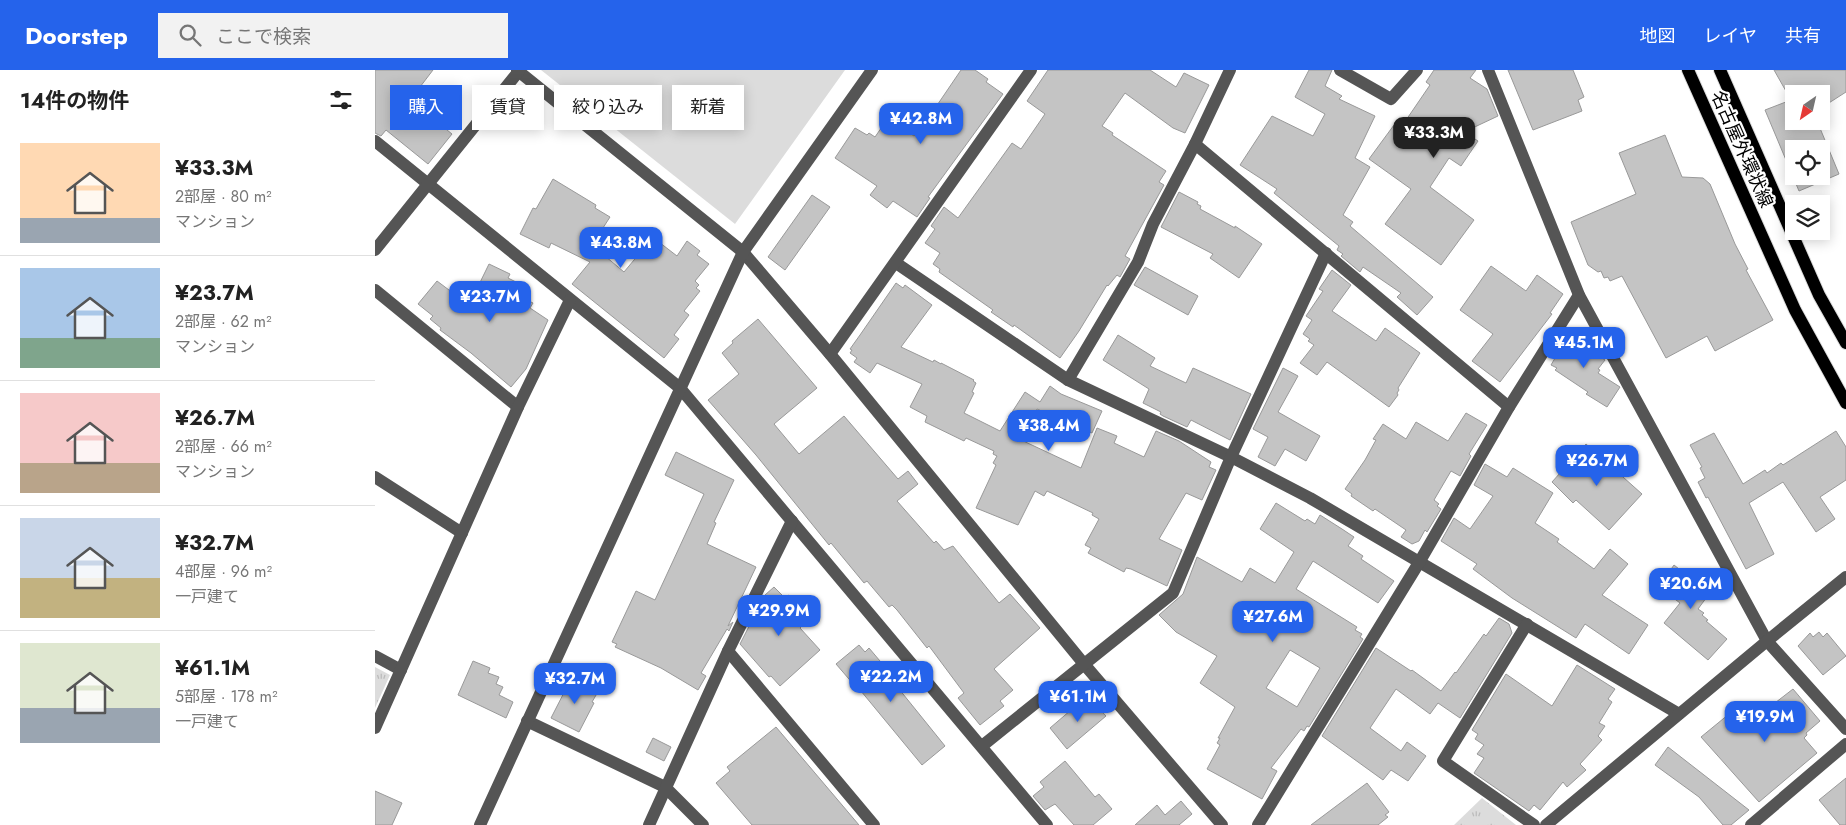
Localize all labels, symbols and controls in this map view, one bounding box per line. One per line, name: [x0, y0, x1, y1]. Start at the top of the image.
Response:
search box: [158, 13, 508, 58]
text: Doorstep: [25, 18, 128, 53]
icon: search: [176, 21, 204, 49]
text: ここで検索: [216, 23, 311, 50]
text: 地図: [1640, 23, 1676, 49]
text: レイヤ: [1704, 23, 1757, 49]
text: 共有: [1785, 23, 1821, 49]
chip: 購入: [390, 85, 462, 130]
chip: 賃貸: [472, 85, 544, 130]
chip: 絞り込み: [554, 85, 662, 130]
chip: 新着: [672, 85, 744, 130]
north arrow: [1785, 85, 1830, 130]
map controls: [1785, 85, 1830, 240]
text: 14件の物件: [20, 86, 129, 116]
icon: filters: [327, 86, 355, 114]
street label: 名古屋外環状線: [1704, 86, 1780, 212]
pin: ¥42.8M: [880, 102, 962, 145]
text: ¥42.8M: [890, 107, 952, 130]
pin: ¥33.3M: [1393, 116, 1475, 159]
text: ¥33.3M: [1404, 121, 1464, 144]
button: locate: [1785, 140, 1830, 185]
text: ¥33.3M: [175, 153, 253, 183]
icon: home: [60, 163, 120, 223]
text: 2部屋 · 80 m²: [175, 185, 272, 208]
button: layers: [1785, 195, 1830, 240]
text: マンション: [175, 210, 255, 233]
pin: ¥43.8M: [580, 226, 662, 269]
text: ¥43.8M: [590, 231, 652, 254]
text: ¥23.7M: [175, 278, 254, 308]
pin: ¥23.7M: [449, 280, 531, 323]
text: ¥23.7M: [460, 285, 520, 308]
icon: home: [60, 288, 120, 348]
text: 2部屋 · 62 m²: [175, 310, 272, 333]
pin: ¥45.1M: [1543, 326, 1625, 369]
text: ¥45.1M: [1554, 331, 1614, 354]
text: マンション: [175, 335, 255, 358]
text: ¥26.7M: [175, 403, 255, 433]
pin: ¥38.4M: [1008, 410, 1090, 452]
icon: home: [60, 413, 120, 473]
text: ¥38.4M: [1018, 414, 1080, 437]
text: 2部屋 · 66 m²: [175, 435, 272, 458]
pin: ¥26.7M: [1556, 444, 1638, 487]
text: ¥26.7M: [1567, 449, 1627, 472]
text: マンション: [175, 460, 255, 483]
text: ¥32.7M: [175, 528, 254, 558]
icon: home: [60, 538, 120, 598]
text: 4部屋 · 96 m²: [175, 560, 272, 583]
pin: ¥20.6M: [1650, 568, 1732, 610]
text: ¥20.6M: [1660, 572, 1722, 595]
text: 一戸建て: [175, 585, 239, 608]
pin: ¥29.9M: [738, 594, 820, 637]
text: ¥29.9M: [749, 599, 809, 622]
pin: ¥27.6M: [1232, 600, 1314, 643]
text: ¥27.6M: [1243, 605, 1303, 628]
text: ¥61.1M: [175, 653, 250, 683]
pin: ¥22.2M: [850, 660, 932, 703]
pin: ¥32.7M: [534, 662, 616, 705]
icon: home: [60, 663, 120, 723]
text: ¥22.2M: [860, 665, 922, 688]
text: ¥32.7M: [545, 667, 605, 690]
pin: ¥61.1M: [1037, 680, 1119, 723]
text: 5部屋 · 178 m²: [175, 685, 278, 708]
text: ¥61.1M: [1049, 685, 1107, 708]
pin: ¥19.9M: [1724, 700, 1806, 743]
text: ¥19.9M: [1736, 705, 1794, 728]
text: 一戸建て: [175, 710, 239, 733]

